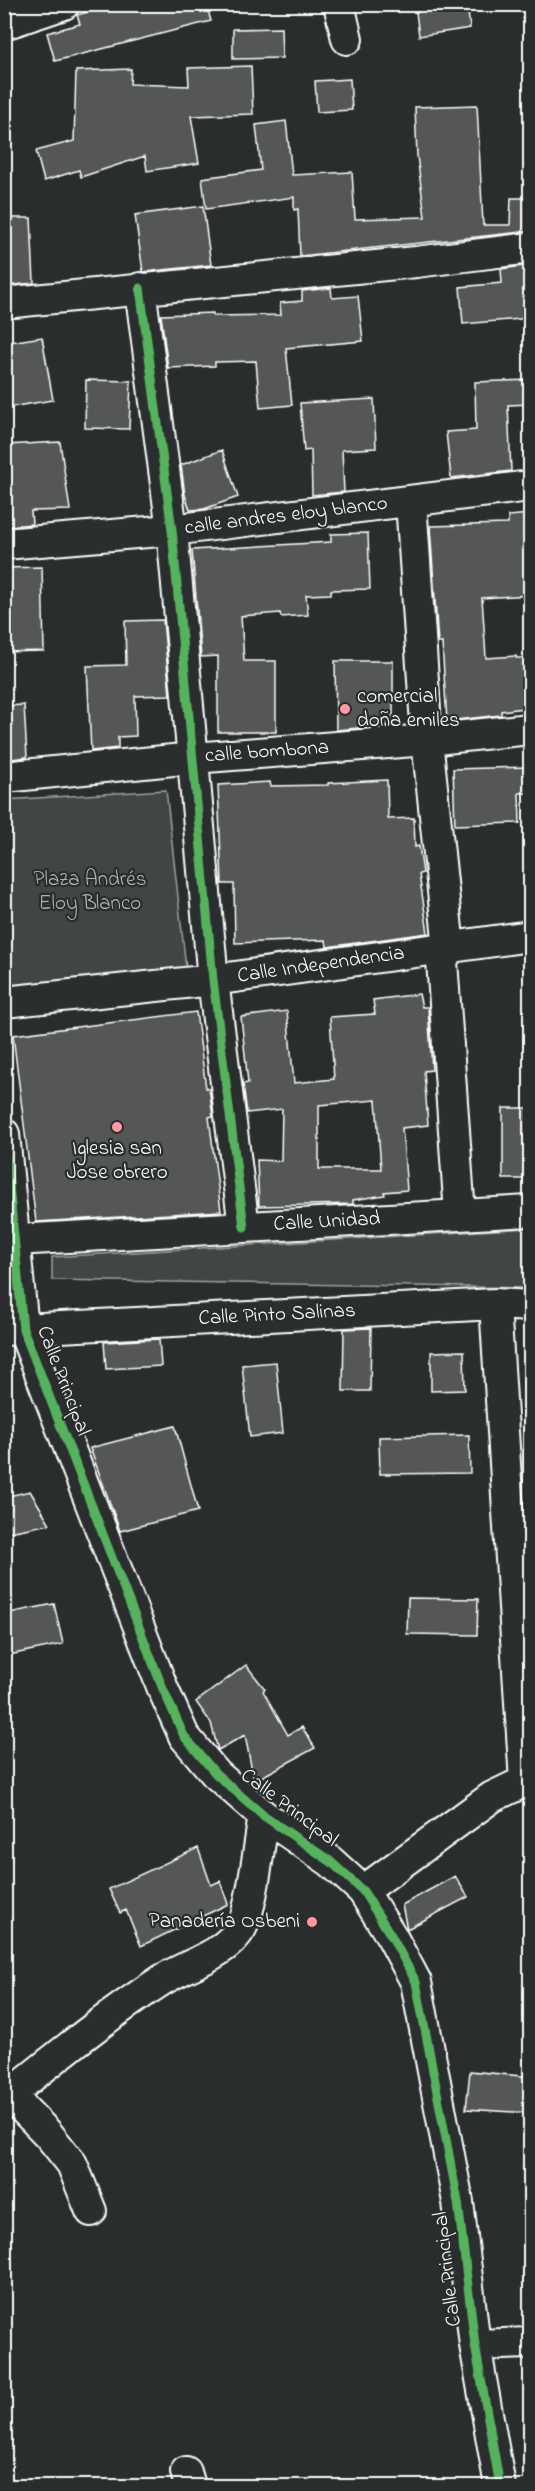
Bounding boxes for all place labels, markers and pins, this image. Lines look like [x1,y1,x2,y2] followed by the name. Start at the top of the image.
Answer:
[357,682,460,736] place label: comercial doña emiles
[338,702,352,716] marker: comercial doña emiles
[110,1120,124,1134] marker: Iglesia san Jose obrero
[66,1134,168,1188] place label: Iglesia san Jose obrero
[149,1907,300,1937] place label: Panadería Osbeni
[305,1915,319,1929] marker: Panadería Osbeni

